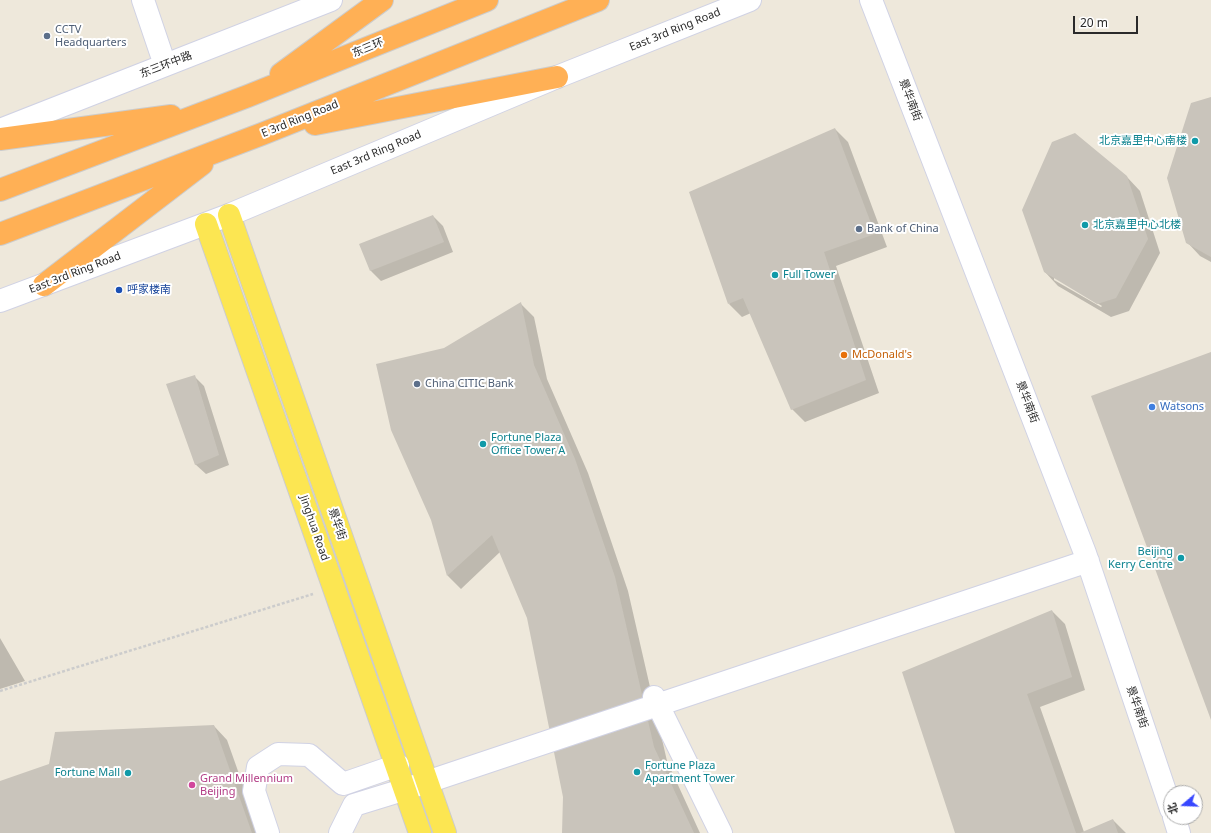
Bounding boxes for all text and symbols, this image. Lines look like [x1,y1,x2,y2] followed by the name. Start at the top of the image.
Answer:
[627,6,723,54] street label: East 3rd Ring Road
[1075,8,1140,34] scale bar
[1080,14,1108,31] text: 20 m
[55,23,127,49] place label: CCTV Headquarters
[42,31,52,41] marker: CCTV Headquarters
[350,36,386,60] street label: 东三环
[138,49,194,81] street label: 东三环中路
[896,77,924,123] street label: 景华南街
[260,98,340,140] street label: E 3rd Ring Road
[329,128,423,178] street label: East 3rd Ring Road
[1099,134,1187,148] place label: 北京嘉里中心南楼
[1190,136,1200,146] marker: 北京嘉里中心南楼
[1093,218,1181,232] place label: 北京嘉里中心北楼
[1080,220,1090,230] marker: 北京嘉里中心北楼
[867,222,939,236] place label: Bank of China
[854,224,864,234] marker: Bank of China
[27,249,123,297] street label: East 3rd Ring Road
[783,268,835,282] place label: Full Tower
[770,270,780,280] marker: Full Tower
[127,283,171,297] place label: 呼家楼南
[114,285,124,295] marker: 呼家楼南
[852,348,912,362] place label: McDonald's
[839,350,849,360] marker: McDonald's
[425,377,514,391] place label: China CITIC Bank
[412,379,422,389] marker: China CITIC Bank
[1013,379,1041,425] street label: 景华南街
[1160,400,1204,414] place label: Watsons
[1147,402,1157,412] marker: Watsons
[491,431,565,457] place label: Fortune Plaza Office Tower A
[478,439,488,449] marker: Fortune Plaza Office Tower A
[297,493,331,563] street label: Jinghua Road
[325,506,349,542] street label: 景华街
[1108,545,1173,571] place label: Beijing Kerry Centre
[1176,553,1186,563] marker: Beijing Kerry Centre
[1124,684,1150,730] street label: 景华南街
[645,759,735,785] place label: Fortune Plaza Apartment Tower
[55,766,120,780] place label: Fortune Mall
[632,767,642,777] marker: Fortune Plaza Apartment Tower
[123,768,133,778] marker: Fortune Mall
[200,772,293,798] place label: Grand Millennium Beijing
[187,780,197,790] marker: Grand Millennium Beijing
[1163,785,1203,825] north arrow
[1163,801,1181,816] text: 北

